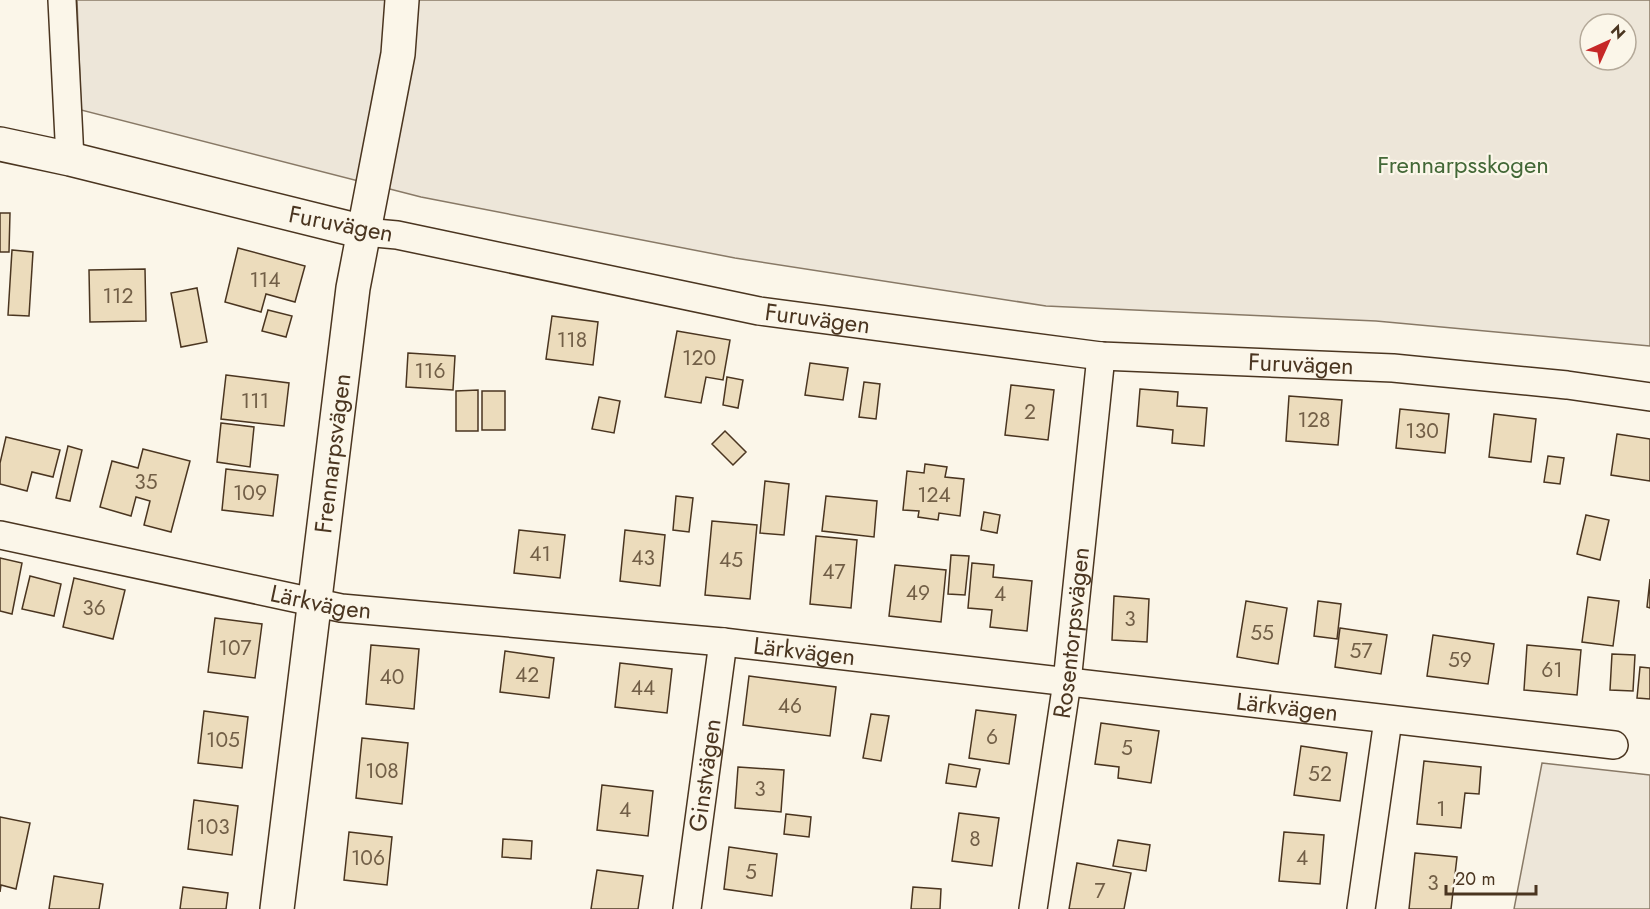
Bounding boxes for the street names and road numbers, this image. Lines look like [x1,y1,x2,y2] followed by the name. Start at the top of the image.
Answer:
[286,196,396,251] street label: Furuvägen
[763,294,872,342] street label: Furuvägen
[1247,344,1354,383] street label: Furuvägen
[305,371,359,535] street label: Frennarpsvägen
[1044,545,1098,721] street label: Rosentorpsvägen
[267,575,373,628] street label: Lärkvägen
[751,628,857,674] street label: Lärkvägen
[1234,683,1340,730] street label: Lärkvägen
[680,716,729,834] street label: Ginstvägen

